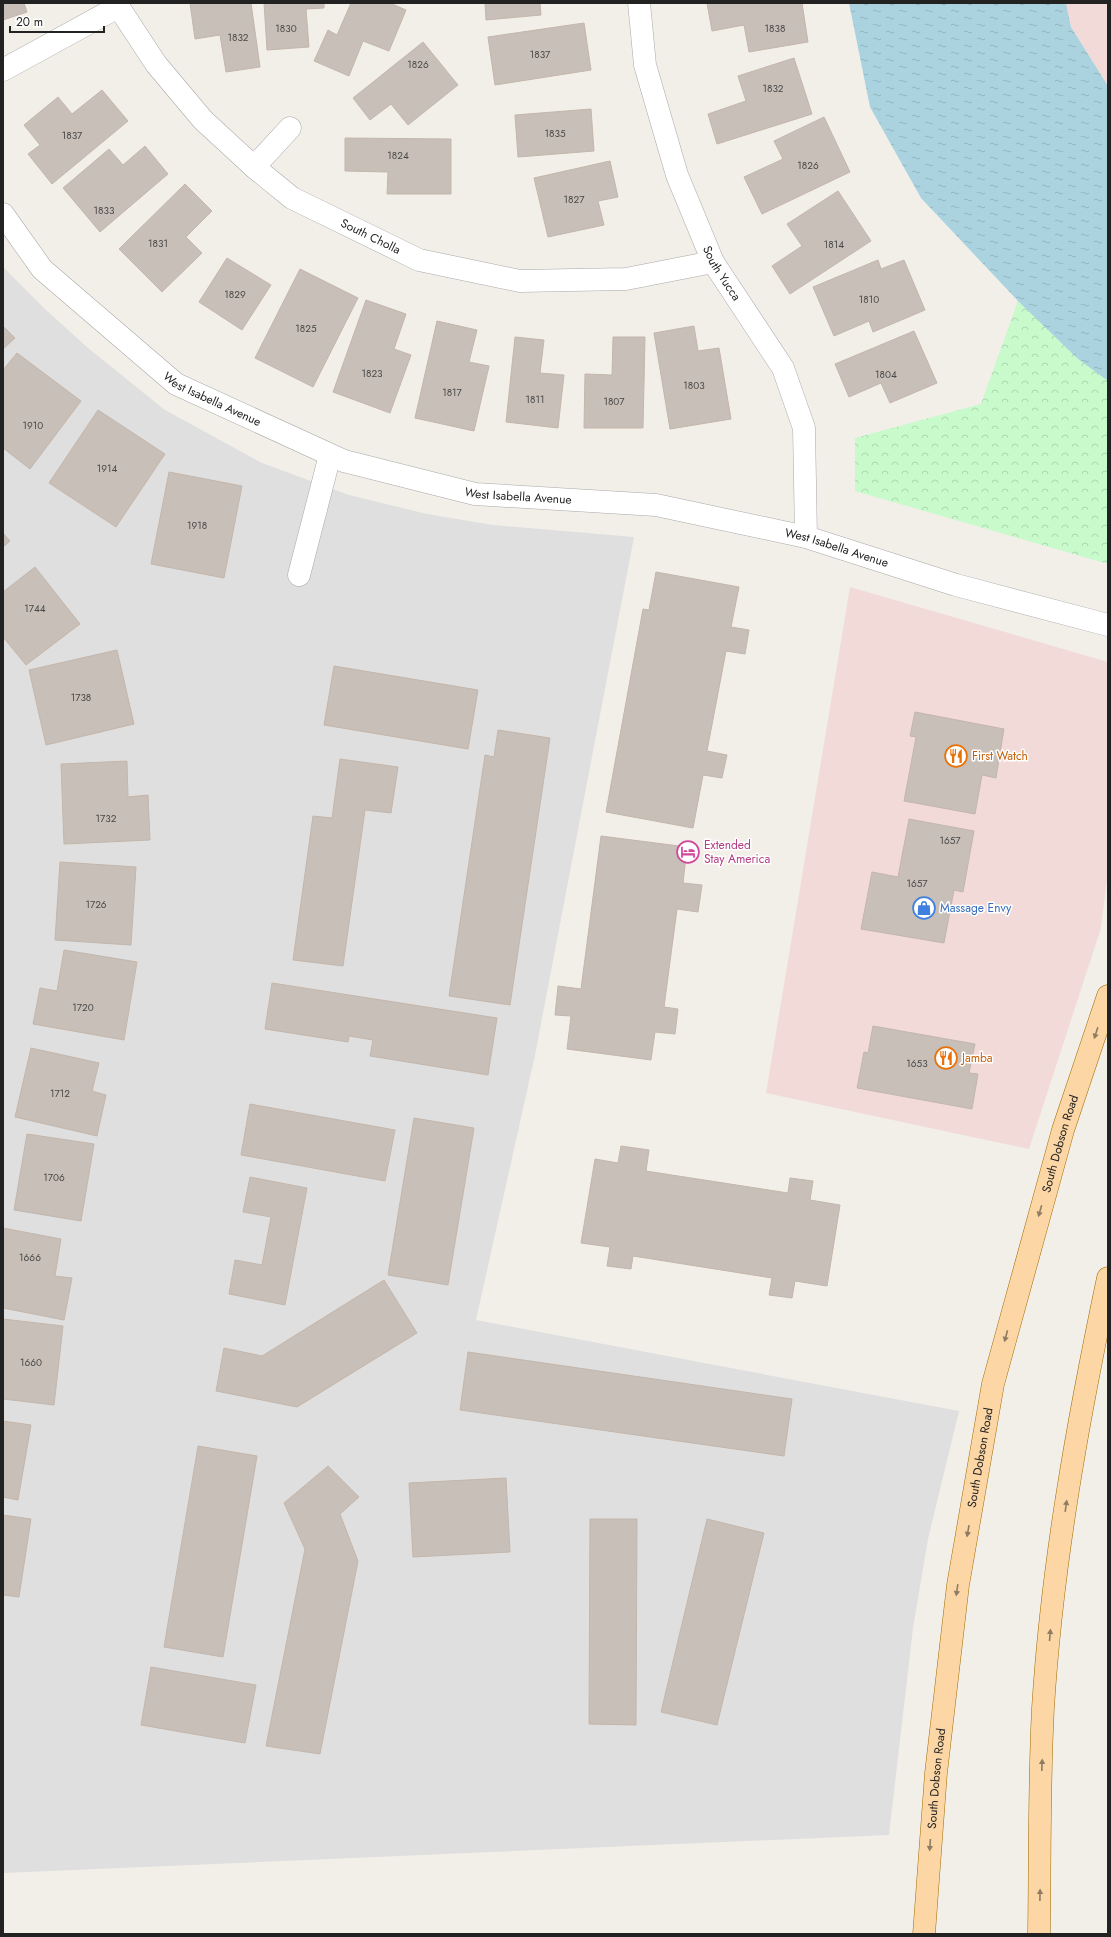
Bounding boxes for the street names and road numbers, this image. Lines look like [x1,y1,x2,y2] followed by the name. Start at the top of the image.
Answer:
[338,214,404,259] street label: South Cholla
[698,243,745,305] street label: South Yucca
[159,368,264,431] street label: West Isabella Avenue
[463,483,572,509] street label: West Isabella Avenue
[783,524,891,572] street label: West Isabella Avenue
[1037,1093,1083,1195] street label: South Dobson Road
[963,1406,998,1509] street label: South Dobson Road
[923,1727,950,1830] street label: South Dobson Road

